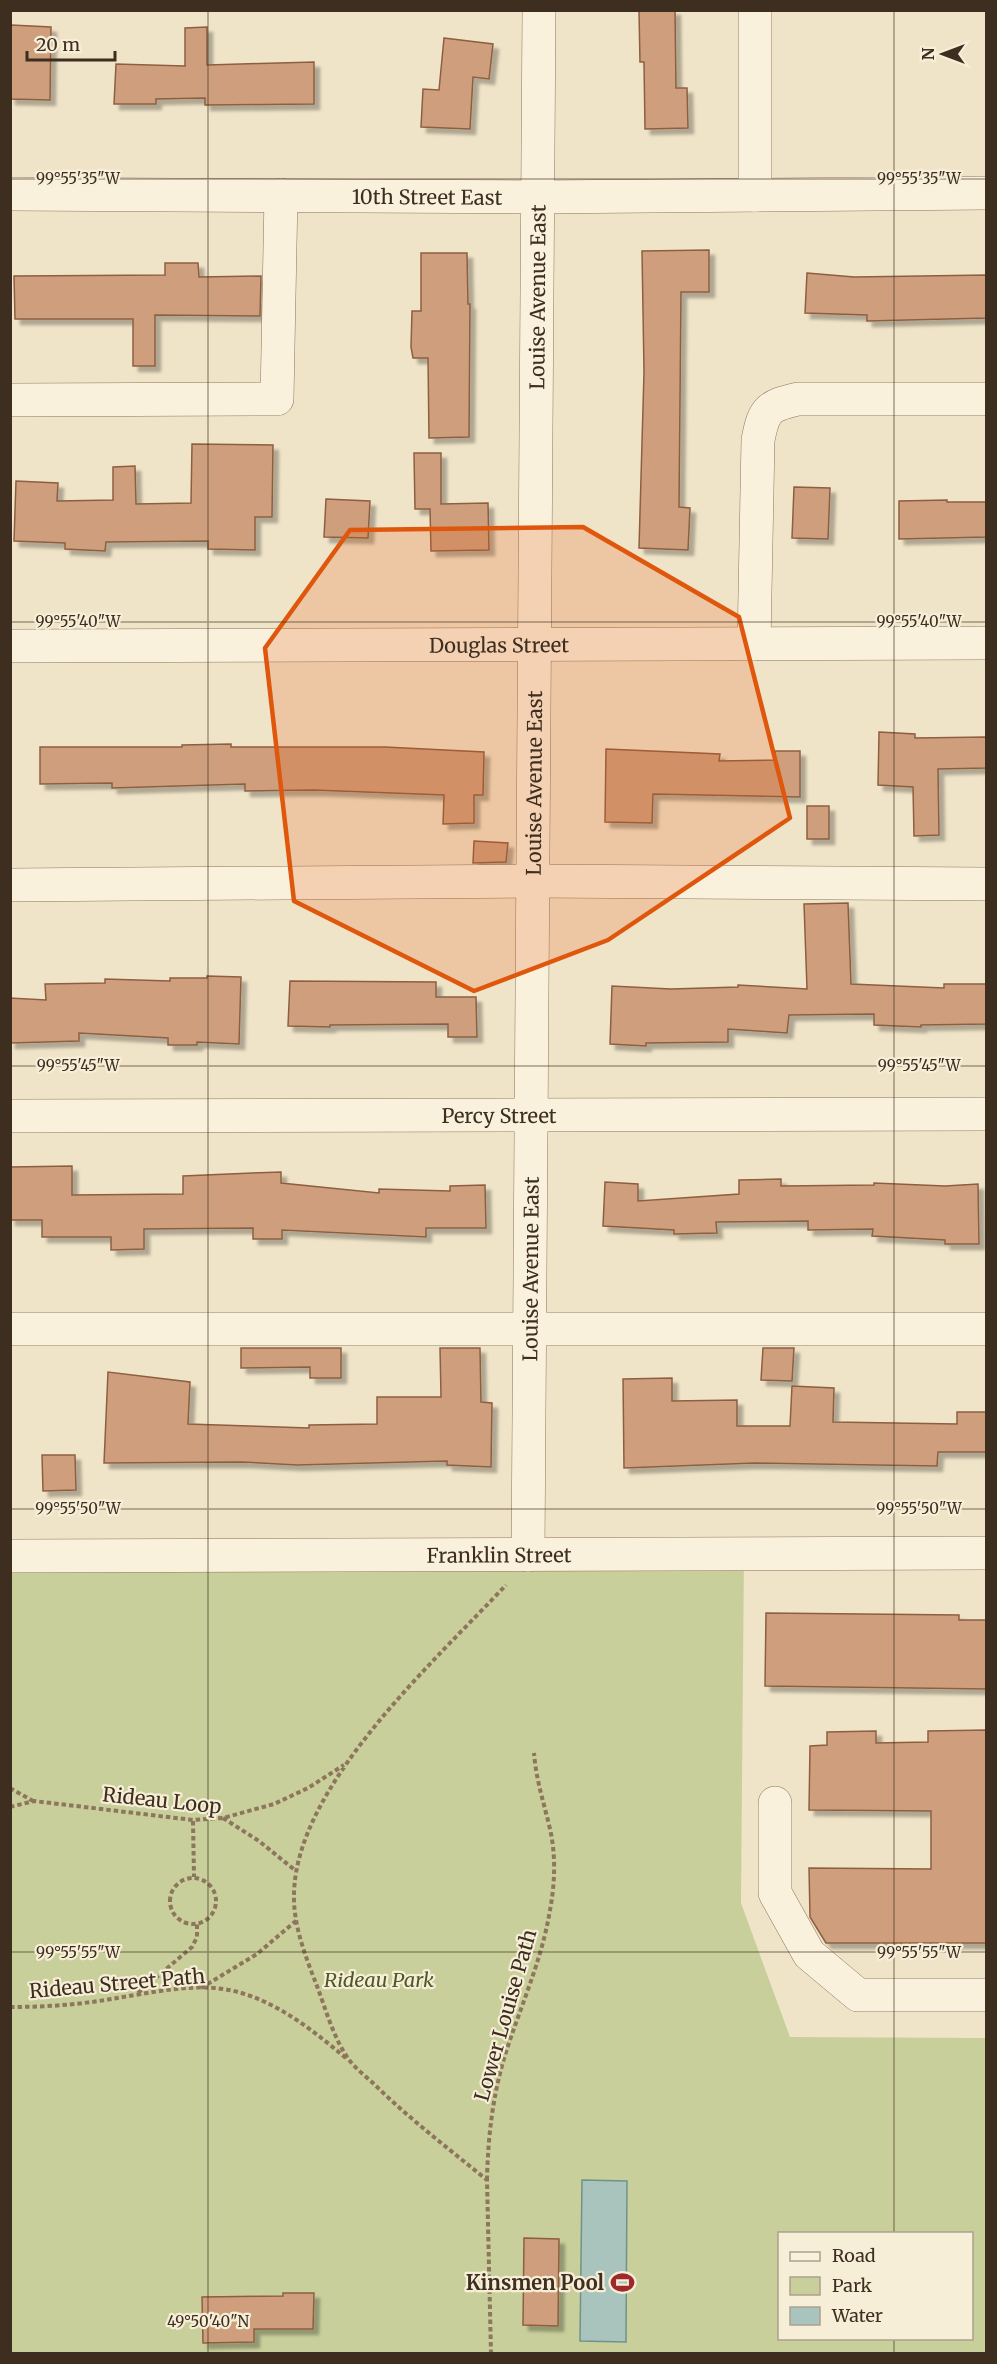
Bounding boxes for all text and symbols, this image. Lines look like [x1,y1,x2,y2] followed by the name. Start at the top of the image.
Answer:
[27,24,116,62] scale bar
[913,24,973,84] north arrow
[36,33,80,56] text: 20 m
[918,47,938,60] text: N
[36,169,121,188] text: 99°55'35"W
[877,169,962,188] text: 99°55'35"W
[352,183,503,209] street label: 10th Street East
[524,204,550,390] street label: Louise Avenue East
[35,612,122,631] text: 99°55'40"W
[876,612,963,631] text: 99°55'40"W
[429,632,569,657] street label: Douglas Street
[520,690,547,876] street label: Louise Avenue East
[37,1056,120,1075] text: 99°55'45"W
[878,1056,961,1075] text: 99°55'45"W
[441,1102,557,1128] street label: Percy Street
[517,1176,543,1362] street label: Louise Avenue East
[35,1499,122,1518] text: 99°55'50"W
[876,1499,963,1518] text: 99°55'50"W
[426,1542,572,1567] street label: Franklin Street
[101,1781,223,1819] street label: Rideau Loop
[469,1926,541,2104] street label: Lower Louise Path
[36,1943,121,1962] text: 99°55'55"W
[877,1943,962,1962] text: 99°55'55"W
[28,1963,206,2003] street label: Rideau Street Path
[324,1967,434,1992] park label: Rideau Park
[778,2232,973,2340] legend
[832,2244,876,2267] text: Road
[609,2269,635,2295] sports icon: Kinsmen Pool
[466,2270,604,2295] place label: Kinsmen Pool
[832,2274,873,2297] text: Park
[831,2304,883,2327] text: Water
[167,2312,249,2331] text: 49°50'40"N

